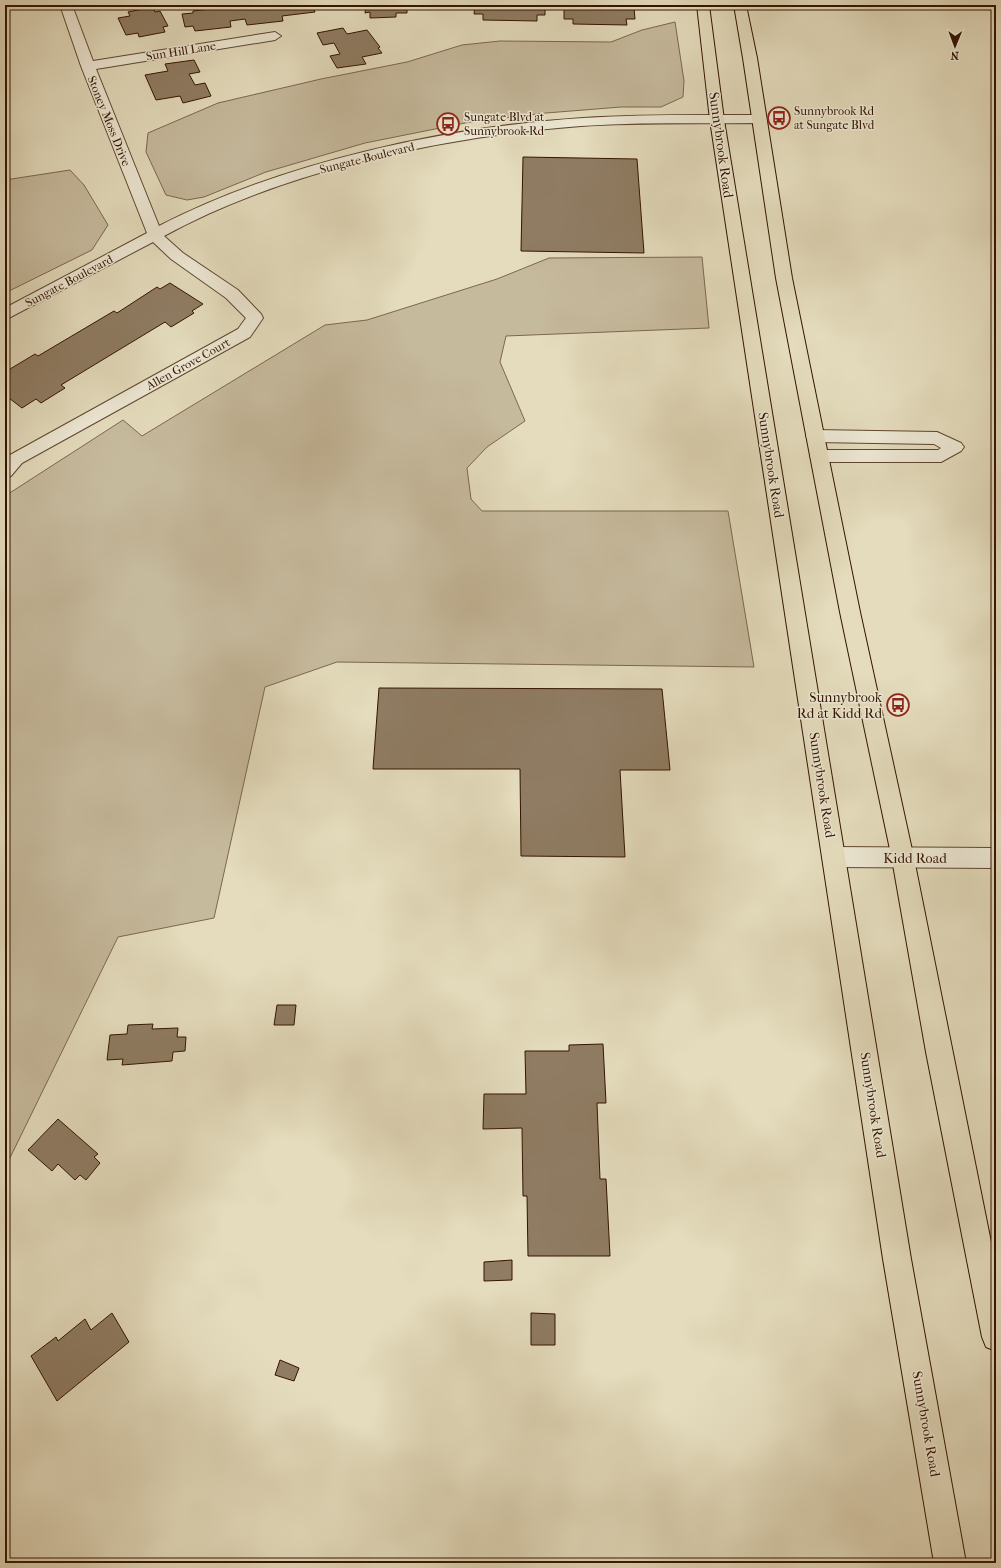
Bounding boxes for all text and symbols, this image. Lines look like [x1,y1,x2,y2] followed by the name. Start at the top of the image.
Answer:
[935,26,975,66] north arrow
[145,39,217,63] street label: Sun Hill Lane
[950,49,959,62] text: N
[85,74,133,168] street label: Stoney Moss Drive
[705,91,737,200] street label: Sunnybrook Road
[794,104,875,132] place label: Sunnybrook Rd at Sungate Blvd
[766,105,792,131] bus stop icon: Sunnybrook Rd at Sungate Blvd
[464,110,545,138] place label: Sungate Blvd at Sunnybrook Rd
[435,111,461,137] bus stop icon: Sungate Blvd at Sunnybrook Rd
[318,139,416,177] street label: Sungate Boulevard
[23,252,116,310] street label: Sungate Boulevard
[143,335,233,393] street label: Allen Grove Court
[754,411,788,520] street label: Sunnybrook Road
[797,689,883,722] place label: Sunnybrook Rd at Kidd Rd
[885,692,911,718] bus stop icon: Sunnybrook Rd at Kidd Rd
[805,731,839,840] street label: Sunnybrook Road
[883,850,947,867] street label: Kidd Road
[856,1051,890,1160] street label: Sunnybrook Road
[908,1370,944,1479] street label: Sunnybrook Road

